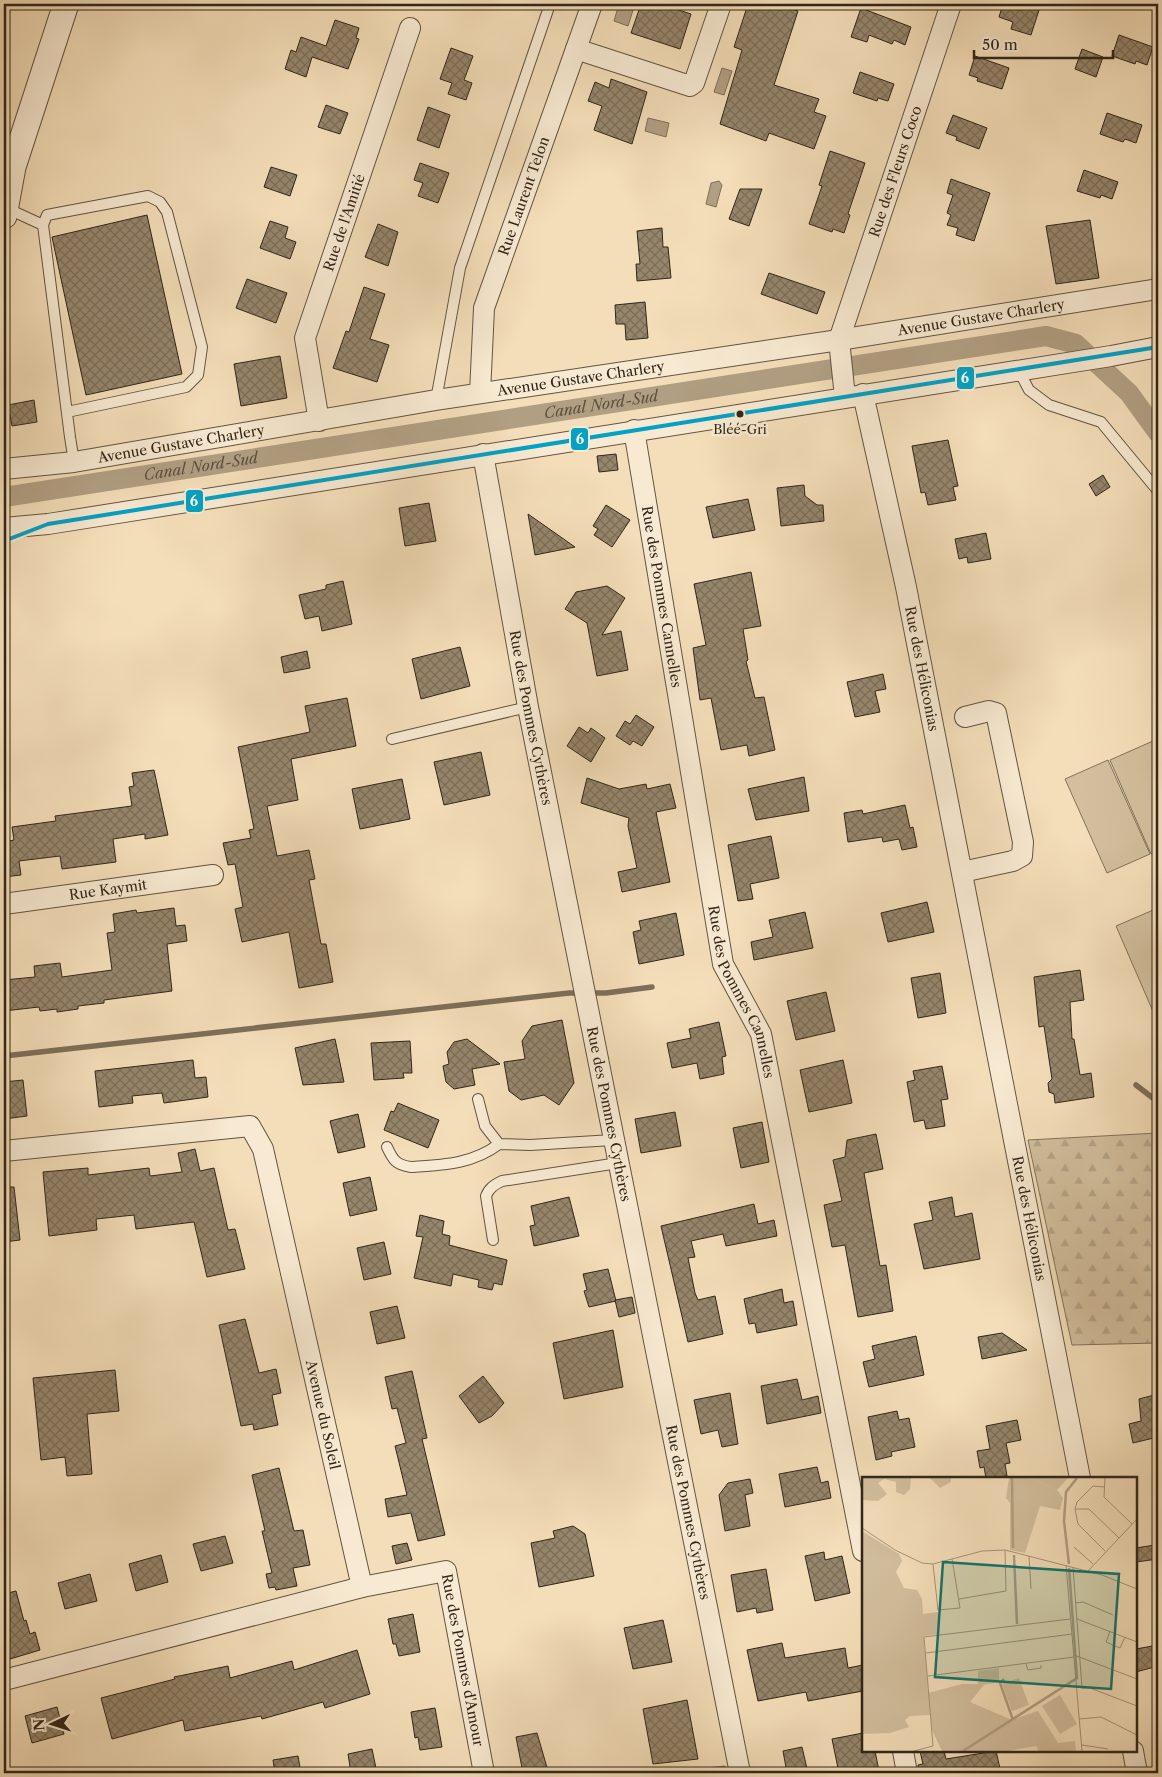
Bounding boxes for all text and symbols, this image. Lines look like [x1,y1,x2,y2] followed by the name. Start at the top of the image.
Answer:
[974,28,1113,60] scale bar
[982,35,1018,54] text: 50 m
[865,103,925,239] street label: Rue des Fleurs Coco
[494,134,553,258] street label: Rue Laurent Telon
[319,171,369,274] street label: Rue de l'Amitié
[895,295,1066,340] street label: Avenue Gustave Charlery
[495,357,666,400] street label: Avenue Gustave Charlery
[956,366,975,390] line badge: 6
[961,369,969,387] text: 6
[543,386,661,422] water label: Canal Nord-Sud
[735,409,745,419] marker: Bléé-Gri
[95,421,266,467] street label: Avenue Gustave Charlery
[713,421,767,437] place label: Bléé-Gri
[570,427,589,451] line badge: 6
[576,430,584,448] text: 6
[142,448,261,484] water label: Canal Nord-Sud
[185,489,204,513] line badge: 6
[190,492,198,510] text: 6
[638,505,686,689] street label: Rue des Pommes Cannelles
[901,605,943,733] street label: Rue des Héliconias
[506,629,556,807] street label: Rue des Pommes Cythères
[68,875,148,904] street label: Rue Kaymit
[704,904,779,1080] street label: Rue des Pommes Cannelles
[583,1025,635,1203] street label: Rue des Pommes Cythères
[1008,1154,1050,1282] street label: Rue des Héliconias
[302,1357,344,1471] street label: Avenue du Soleil
[662,1423,714,1601] street label: Rue des Pommes Cythères
[862,1477,1137,1752] inset map
[438,1572,488,1748] street label: Rue des Pommes d'Amour
[28,1700,78,1750] north arrow
[30,1718,48,1732] text: N

